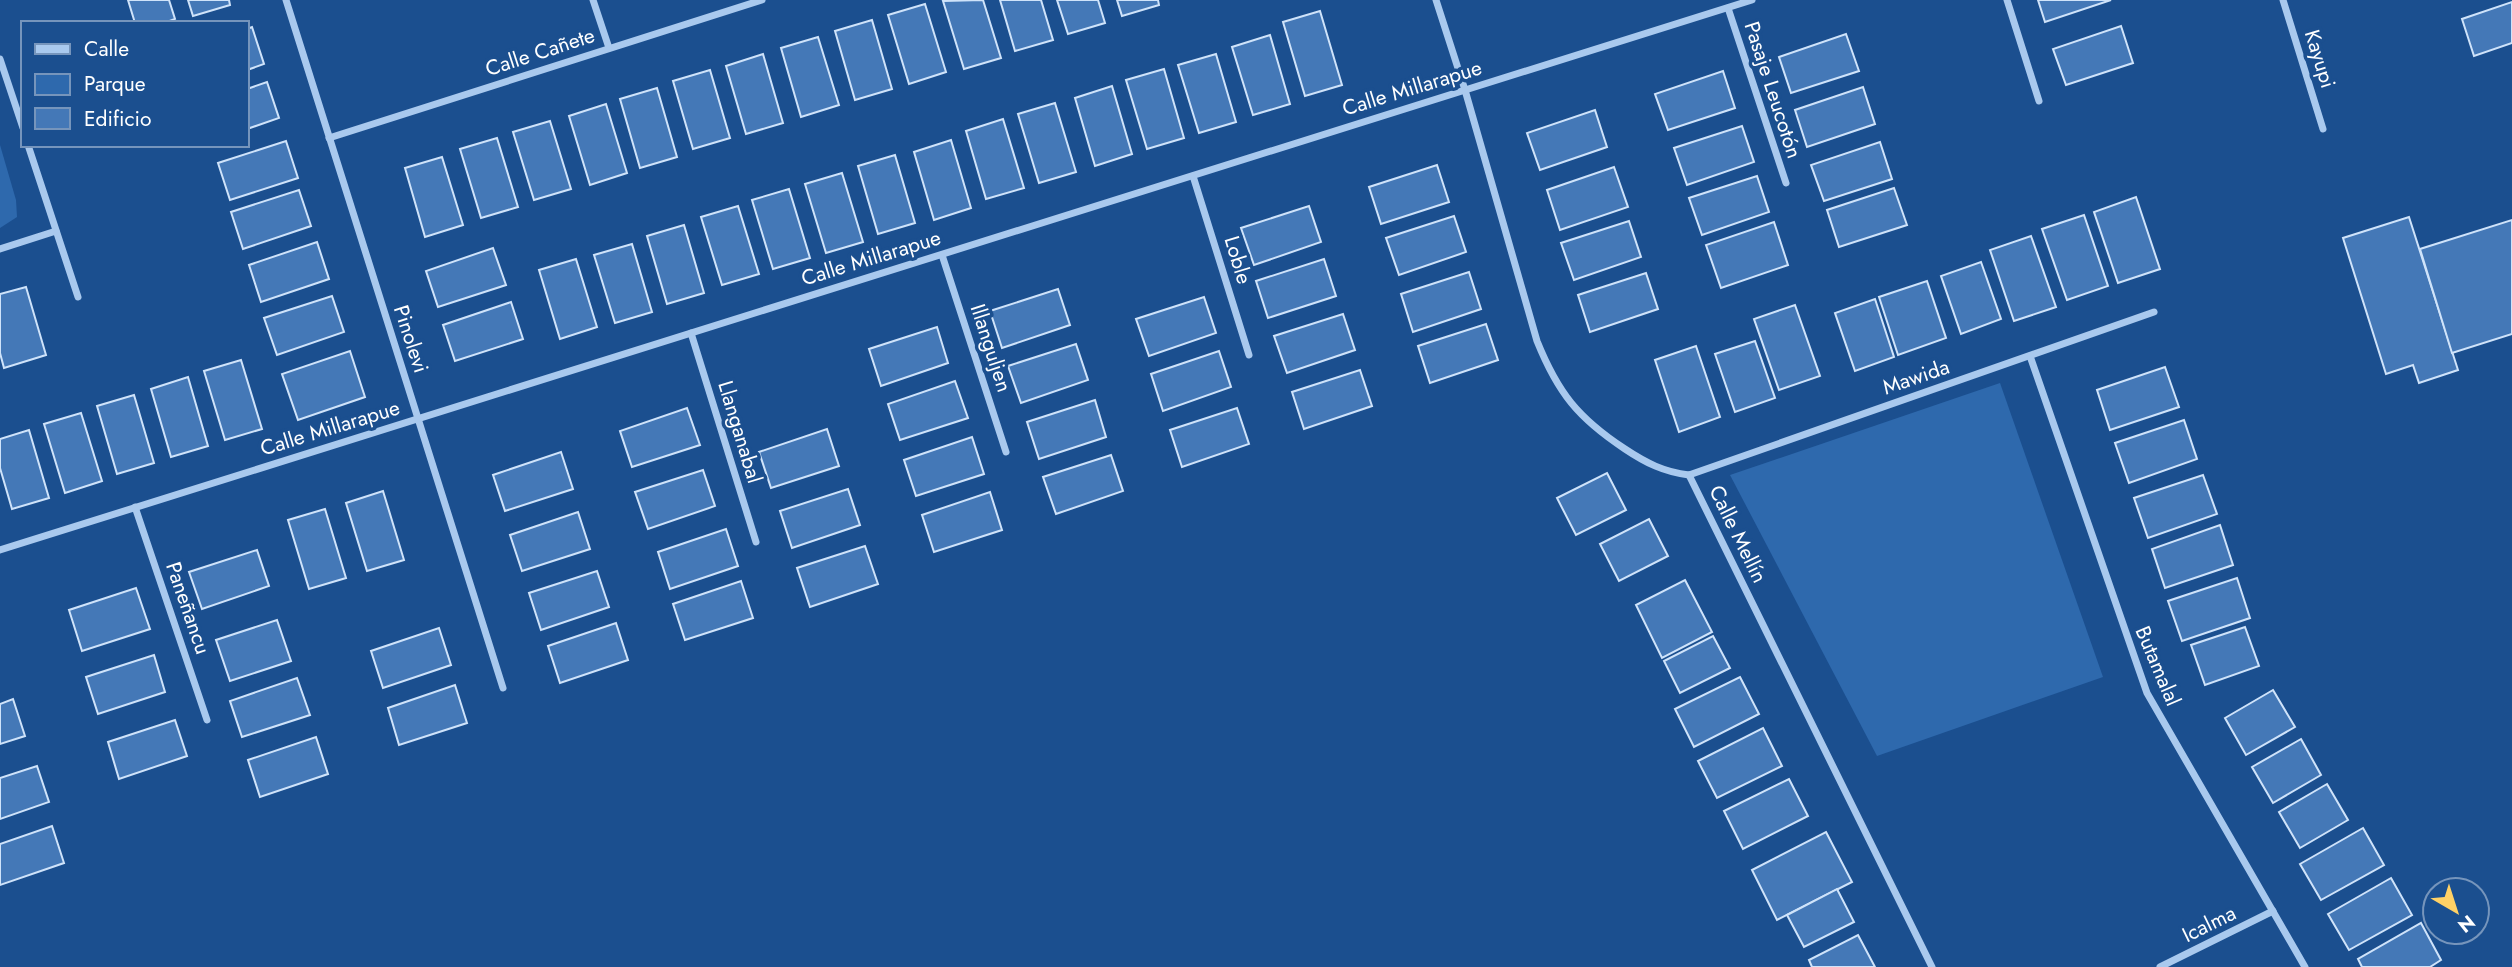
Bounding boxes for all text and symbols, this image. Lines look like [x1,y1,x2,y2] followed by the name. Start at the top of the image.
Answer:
[1737,18,1809,162] street label: Pasaje Leucotón
[481,20,599,84] street label: Calle Cañete
[21,21,248,147] legend
[2297,26,2343,92] street label: Kayupi
[84,34,129,64] text: Calle
[1338,52,1486,123] street label: Calle Millarapue
[84,69,146,99] text: Parque
[84,104,151,134] text: Edificio
[797,222,945,293] street label: Calle Millarapue
[1217,232,1259,288] street label: Loble
[963,300,1019,396] street label: Illanguljen
[386,301,436,377] street label: Pinolevi
[1879,352,1953,402] street label: Mawida
[710,377,770,487] street label: Llanganabal
[256,392,404,463] street label: Calle Millarapue
[1701,480,1775,588] street label: Calle Mellín
[158,558,218,658] street label: Paneñancu
[2128,621,2188,711] street label: Butamalal
[2421,876,2491,946] north arrow
[2177,898,2241,950] street label: Icalma
[2452,909,2481,939] text: N

